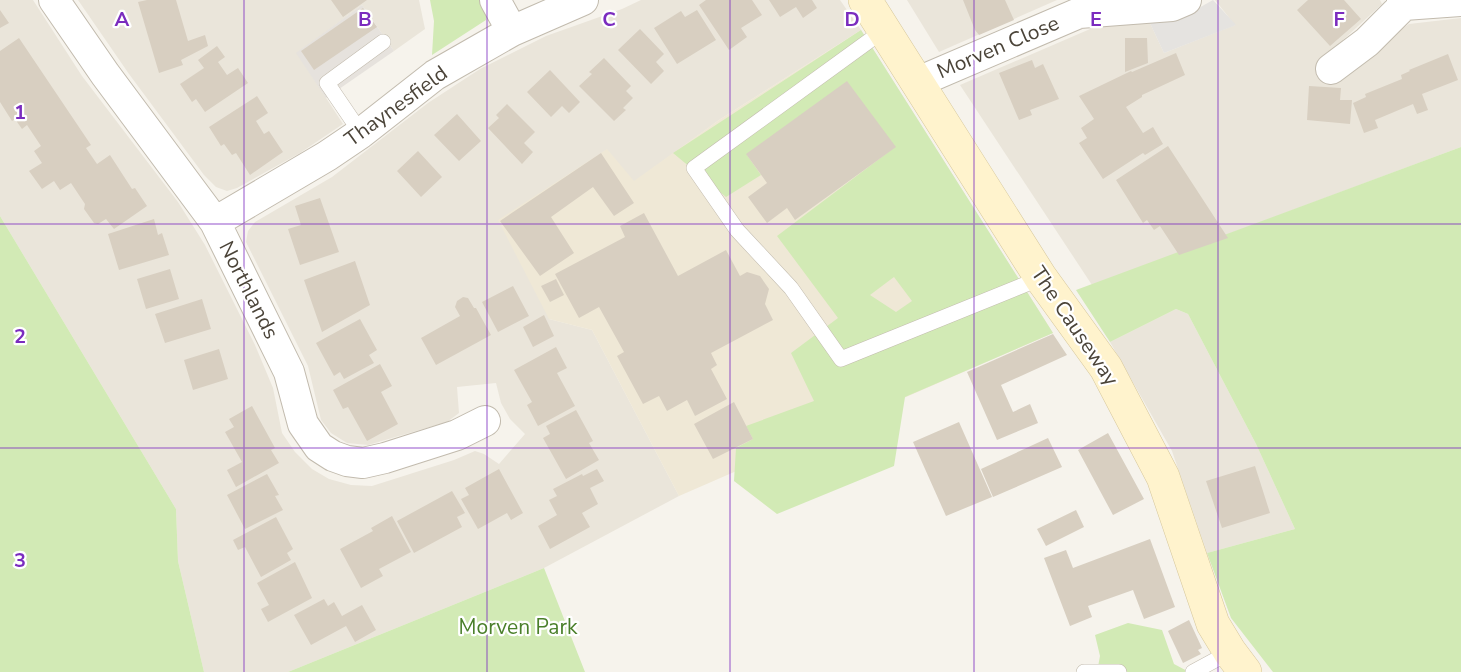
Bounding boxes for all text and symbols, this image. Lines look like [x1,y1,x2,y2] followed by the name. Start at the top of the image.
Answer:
[115,6,130,33] text: A
[358,6,372,33] text: B
[602,6,616,33] text: C
[844,6,860,33] text: D
[1090,6,1102,33] text: E
[1333,6,1345,33] text: F
[933,9,1063,85] street label: Morven Close
[339,59,453,153] street label: Thaynesfield
[14,99,26,126] text: 1
[212,236,286,344] street label: Northlands
[1025,261,1125,391] street label: The Causeway
[14,323,26,350] text: 2
[14,547,26,574] text: 3
[459,613,578,641] park label: Morven Park

